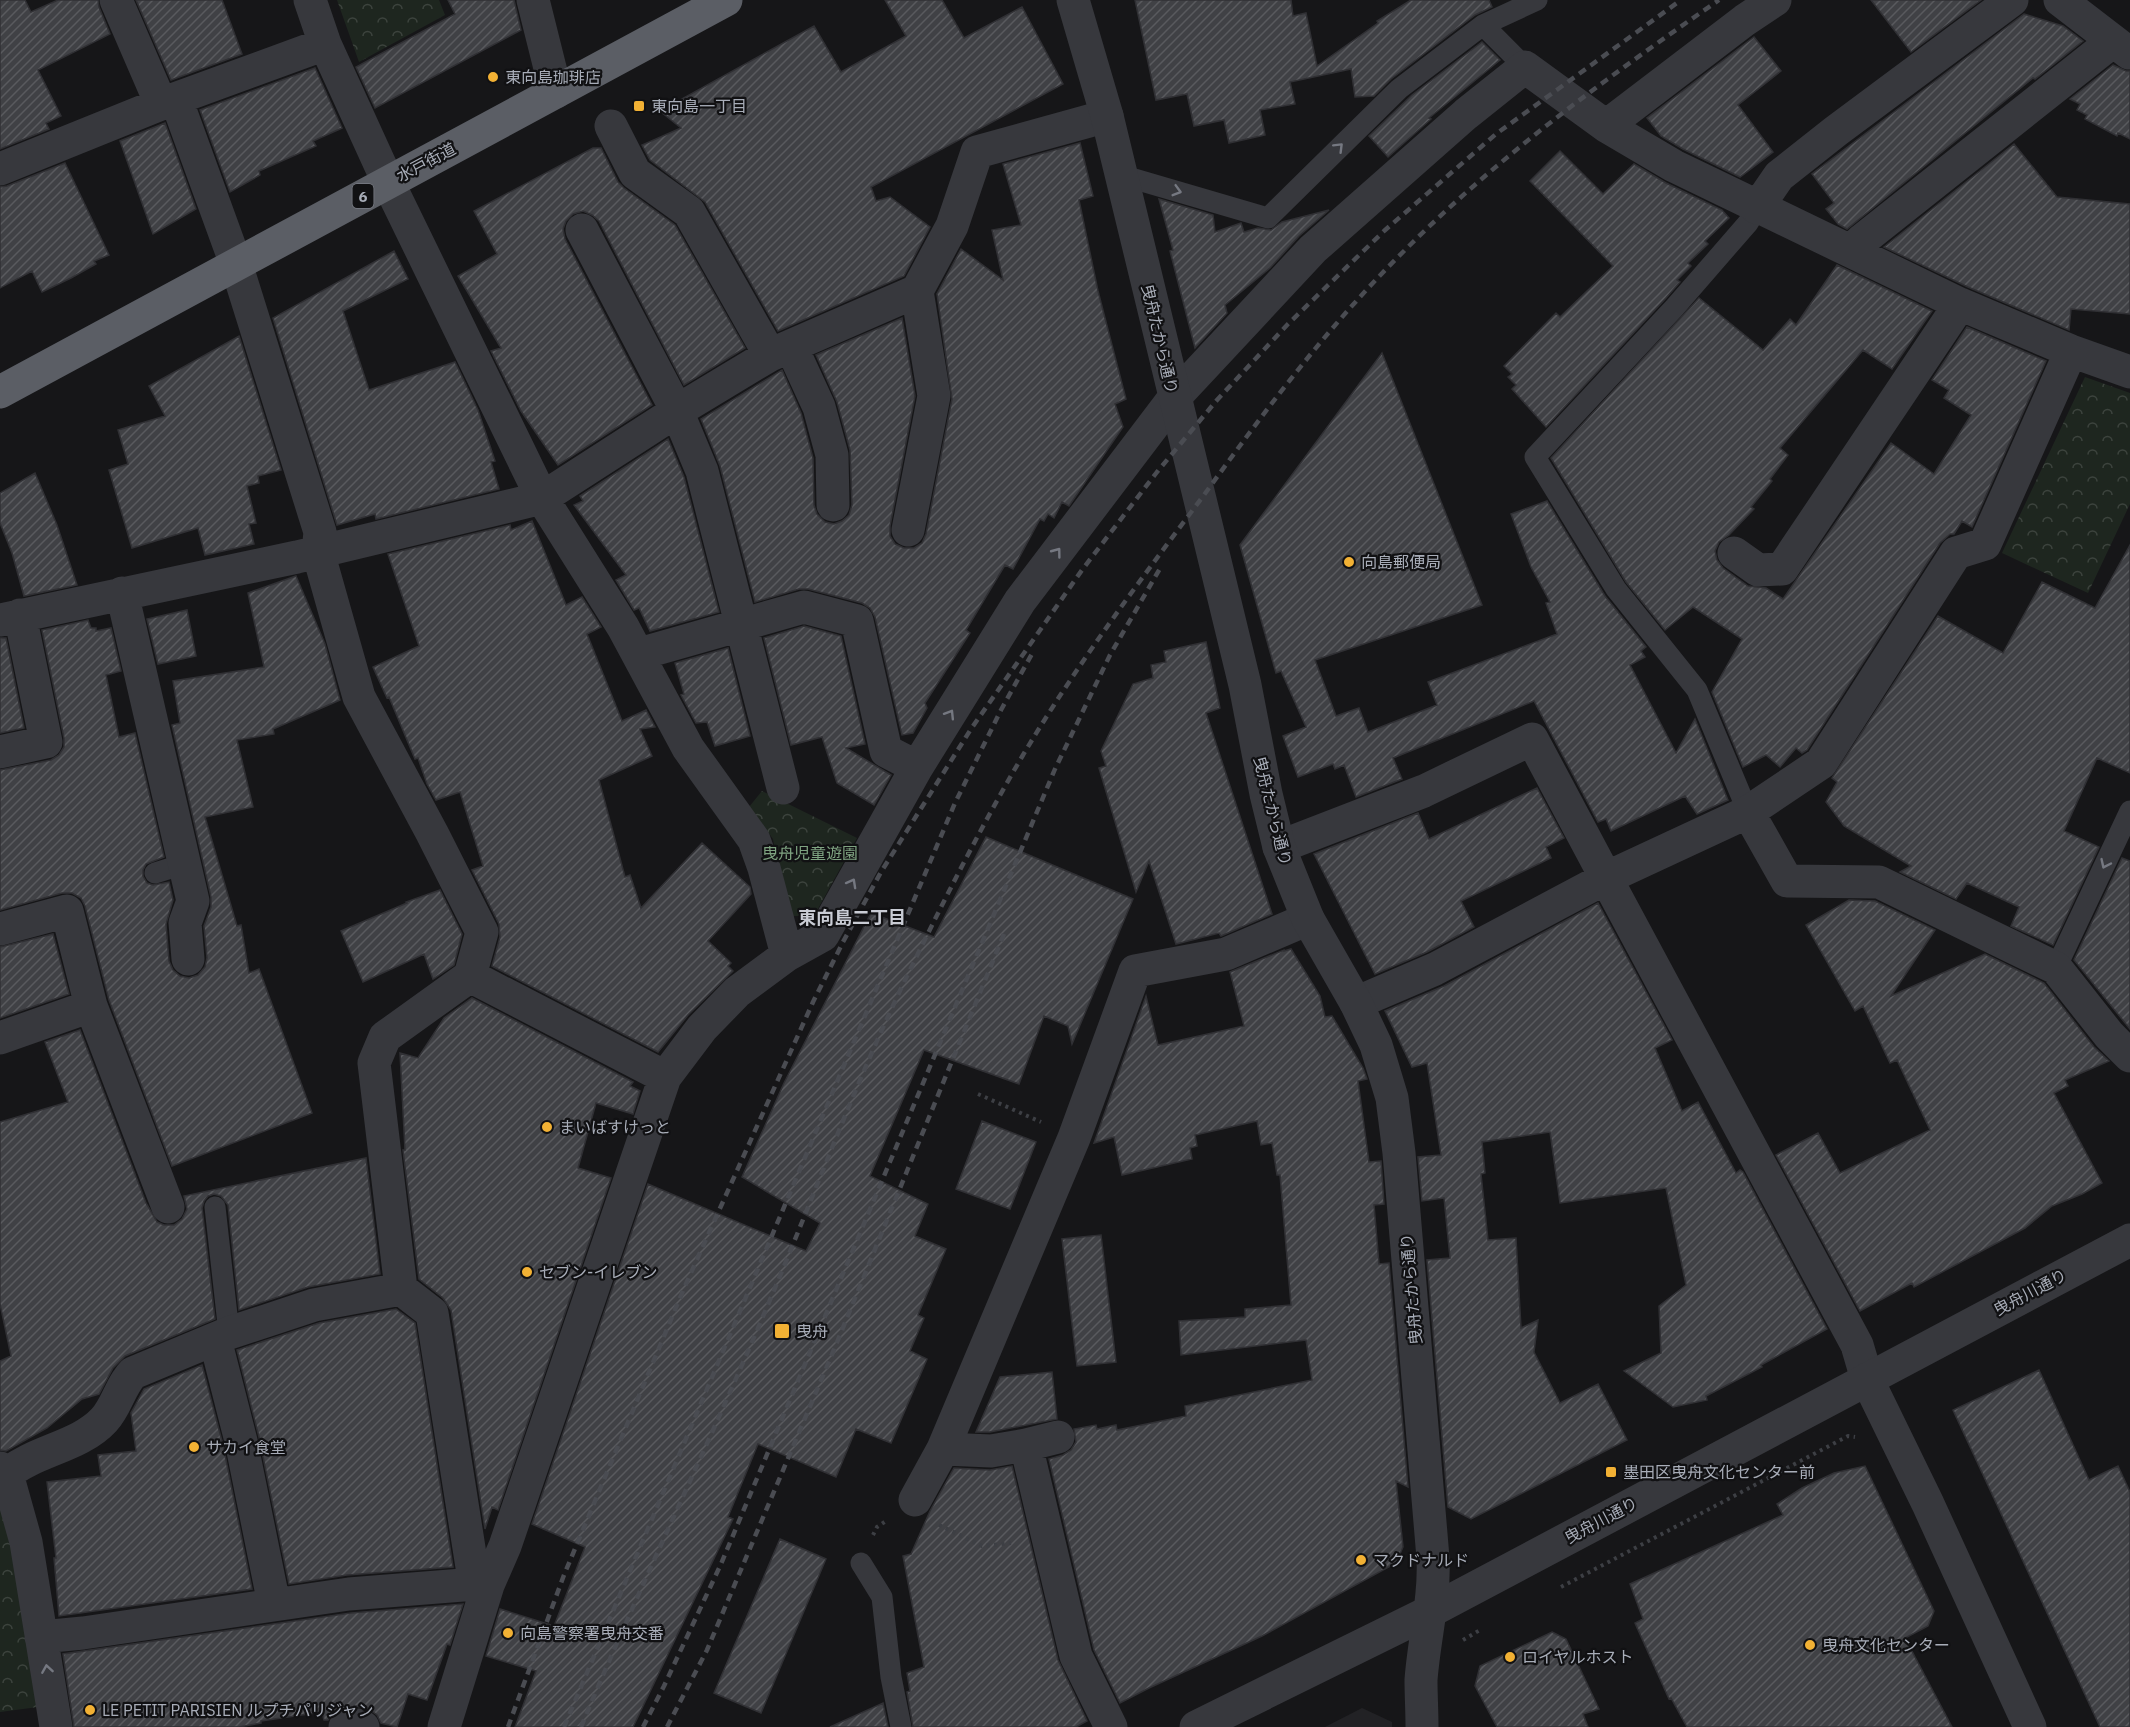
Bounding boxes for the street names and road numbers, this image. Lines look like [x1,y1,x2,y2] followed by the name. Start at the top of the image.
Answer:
[393,138,459,186] street label: 水戸街道
[352,184,374,208] road number: 6
[1138,282,1182,396] street label: 曳舟たから通り
[1250,754,1296,868] street label: 曳舟たから通り
[1396,1232,1426,1346] street label: 曳舟たから通り
[1990,1264,2070,1320] street label: 曳舟川通り
[1561,1492,1641,1548] street label: 曳舟川通り

